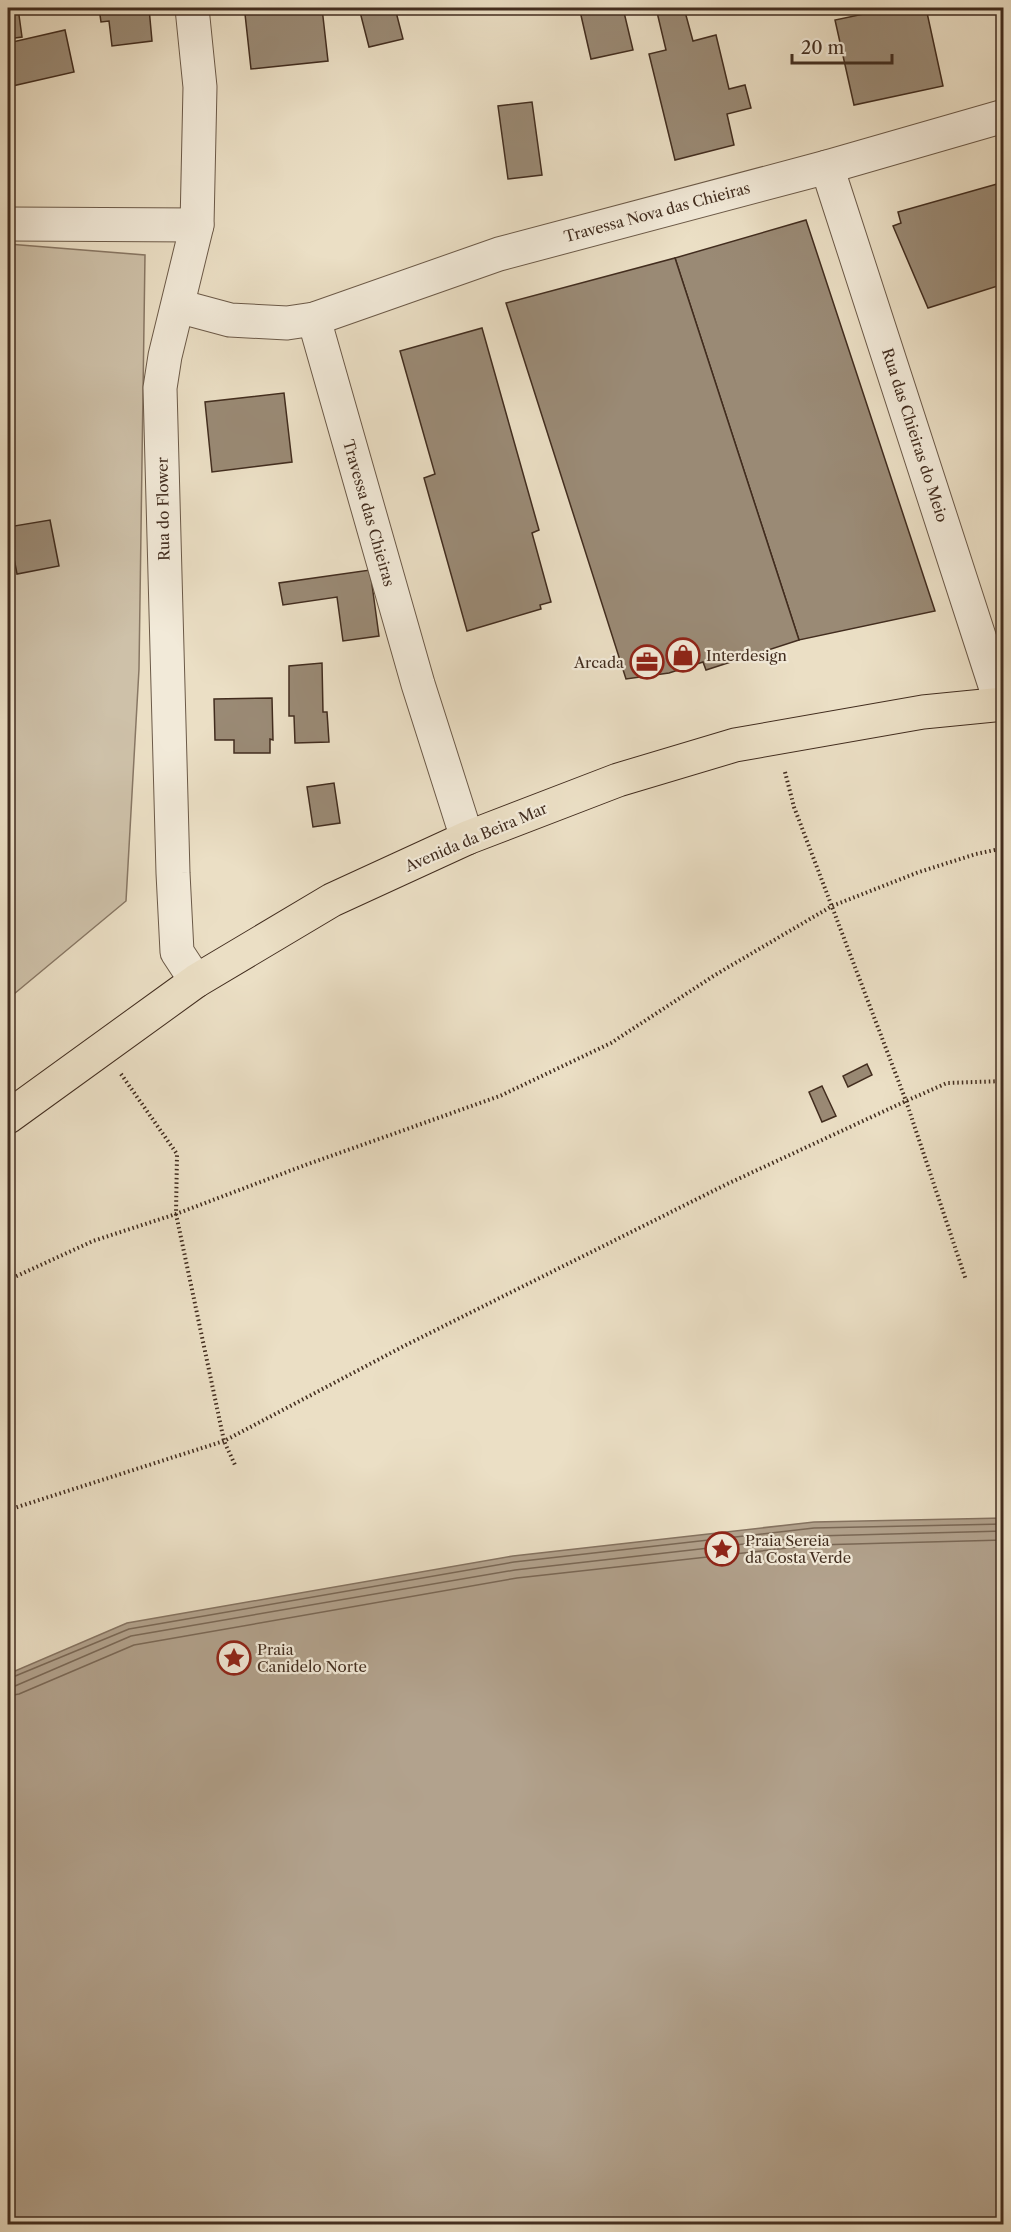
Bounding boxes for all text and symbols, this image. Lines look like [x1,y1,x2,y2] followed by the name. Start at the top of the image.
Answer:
[792,27,892,65] scale bar
[801,37,845,59] text: 20 m
[562,178,752,246] street label: Travessa Nova das Chieiras
[878,346,952,524] street label: Rua das Chieiras do Meio
[339,437,399,589] street label: Travessa das Chieiras
[153,456,173,561] street label: Rua do Flower
[665,637,701,673] shop icon: Interdesign
[629,644,665,680] office icon: Arcada
[706,646,787,665] place label: Interdesign
[573,653,624,672] place label: Arcada
[401,798,551,876] street label: Avenida da Beira Mar
[704,1531,740,1567] place icon: Praia Sereia da Costa Verde
[745,1531,851,1567] place label: Praia Sereia da Costa Verde
[216,1640,252,1676] place icon: Praia Canidelo Norte
[257,1640,367,1676] place label: Praia Canidelo Norte

